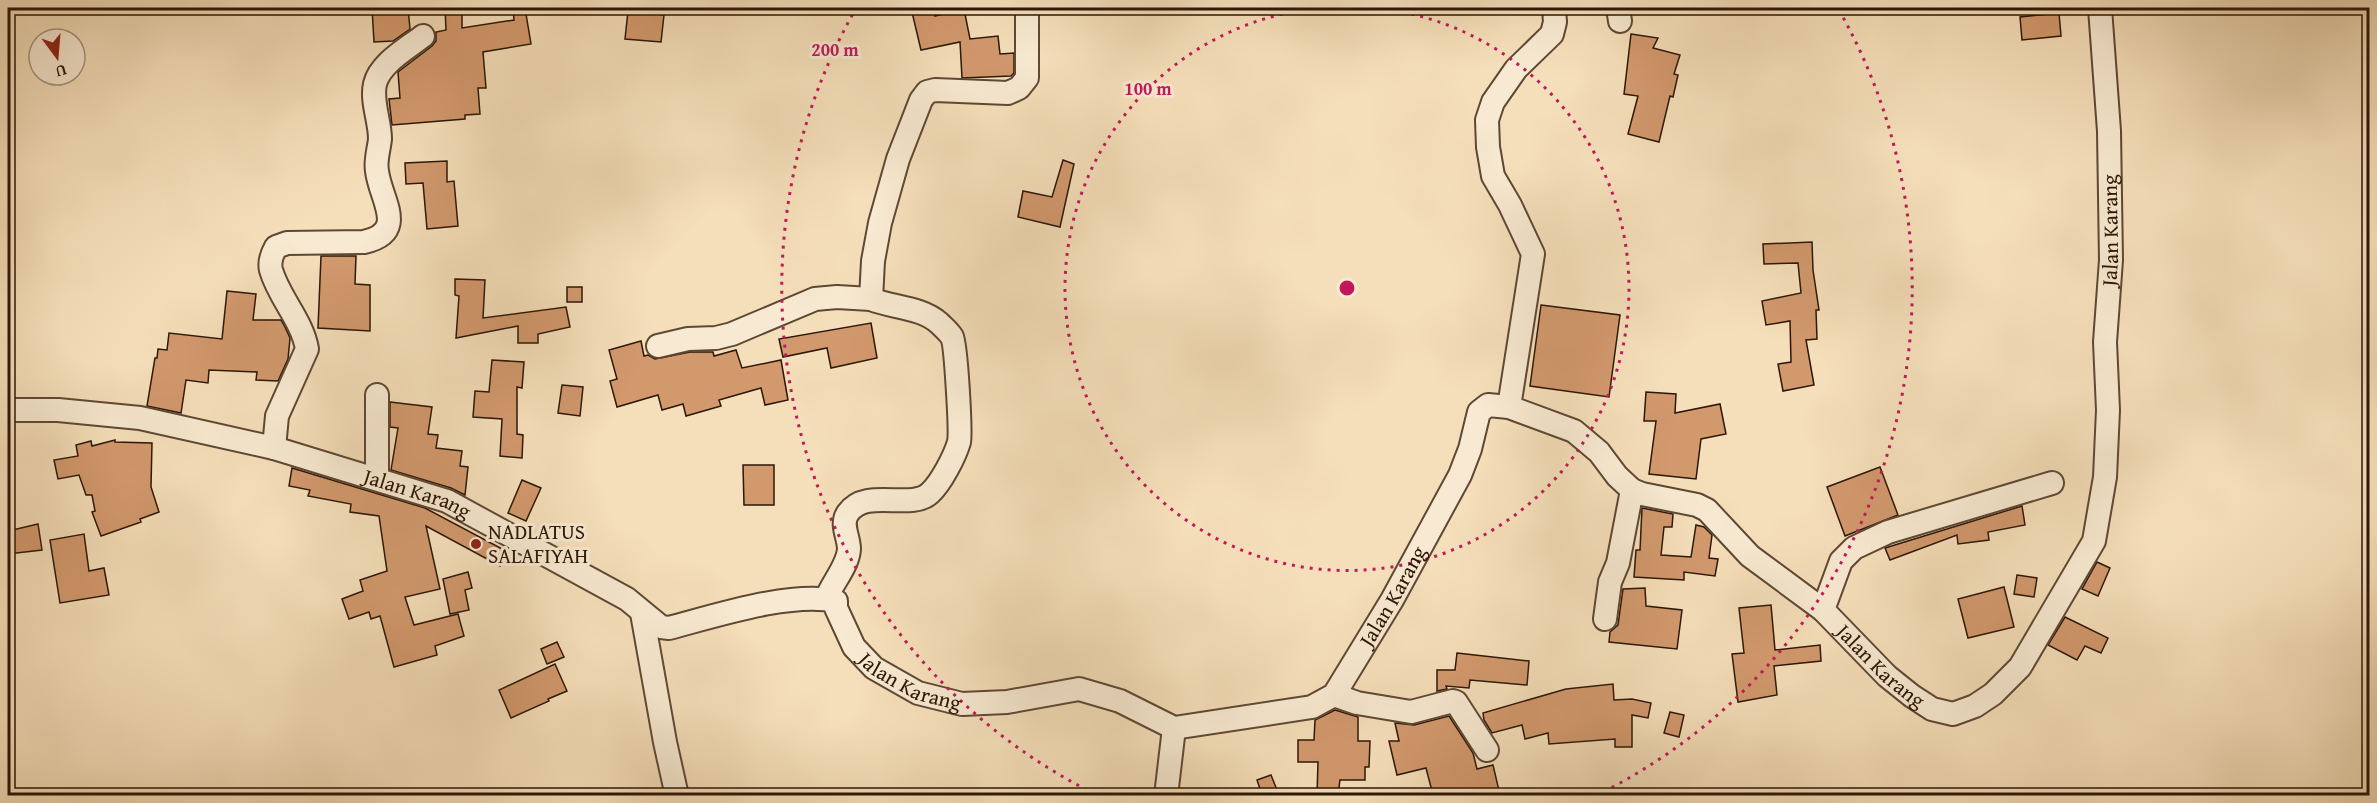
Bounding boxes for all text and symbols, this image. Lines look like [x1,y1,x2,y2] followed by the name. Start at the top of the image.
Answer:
[27,27,87,87] north arrow
[811,36,859,63] text: 200 m
[52,58,70,85] text: U
[1124,75,1172,102] text: 100 m
[2093,174,2126,290] street label: Jalan Karang
[1337,278,1357,298] centre of rings
[357,459,477,527] street label: Jalan Karang
[488,516,588,571] place label: NADLATUS SALAFIYAH
[469,537,483,551] marker: NADLATUS SALAFIYAH
[1350,540,1434,655] street label: Jalan Karang
[1827,614,1932,716] street label: Jalan Karang
[849,642,965,718] street label: Jalan Karang

